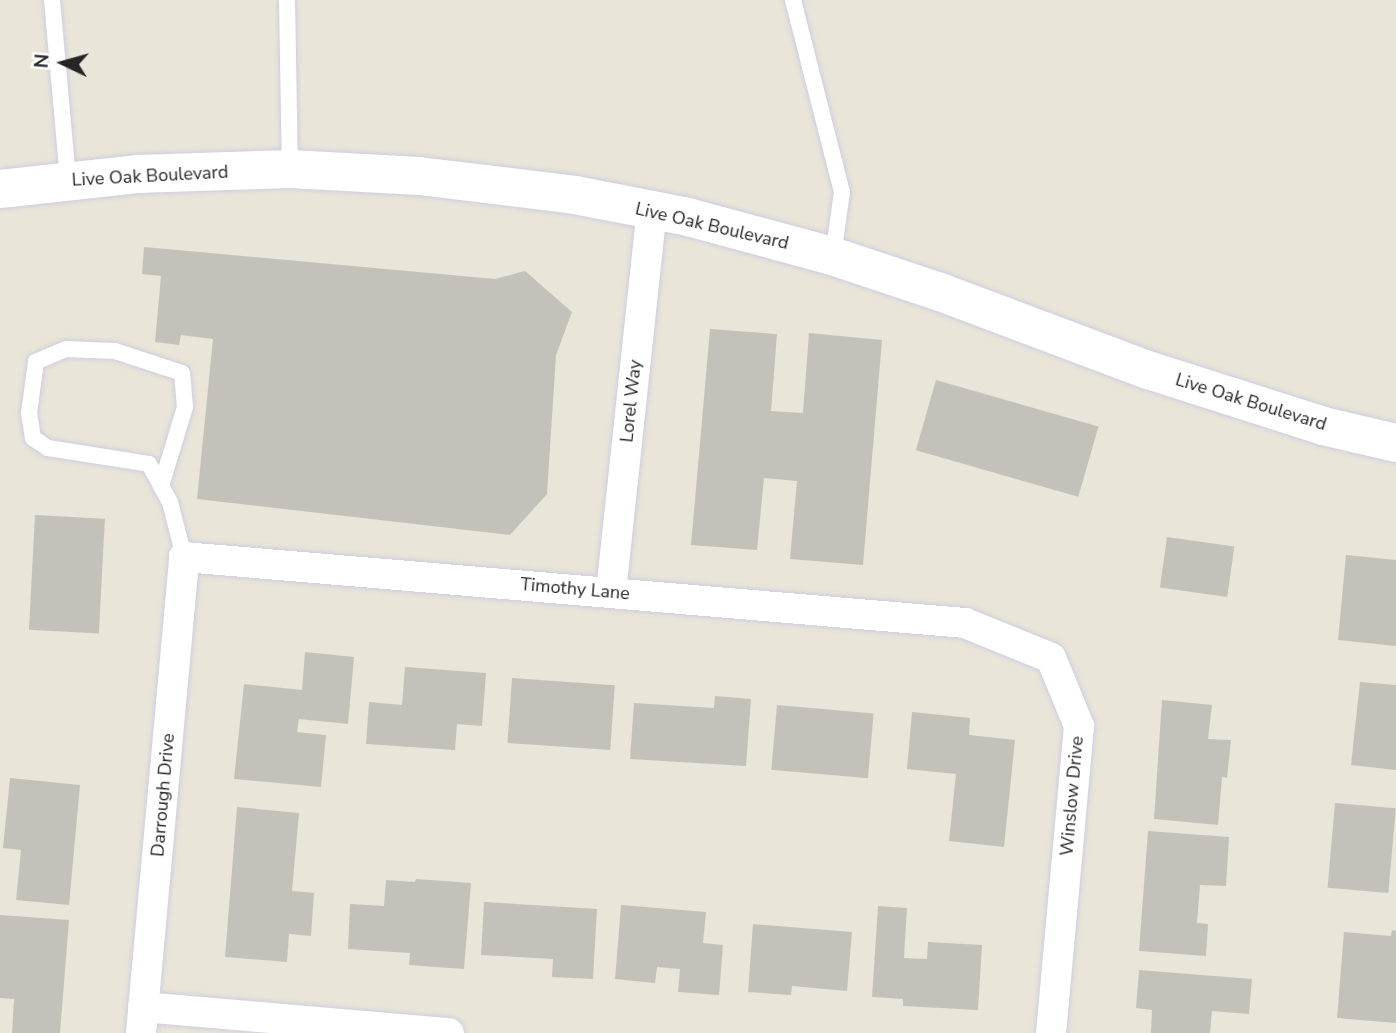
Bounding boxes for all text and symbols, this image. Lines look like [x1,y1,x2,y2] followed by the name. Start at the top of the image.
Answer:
[28,28,98,98] north arrow
[29,53,56,69] text: N
[71,161,229,191] street label: Live Oak Boulevard
[633,198,791,254] street label: Live Oak Boulevard
[616,359,646,443] street label: Lorel Way
[1173,369,1329,435] street label: Live Oak Boulevard
[519,573,631,605] street label: Timothy Lane
[147,732,179,858] street label: Darrough Drive
[1056,735,1088,857] street label: Winslow Drive

